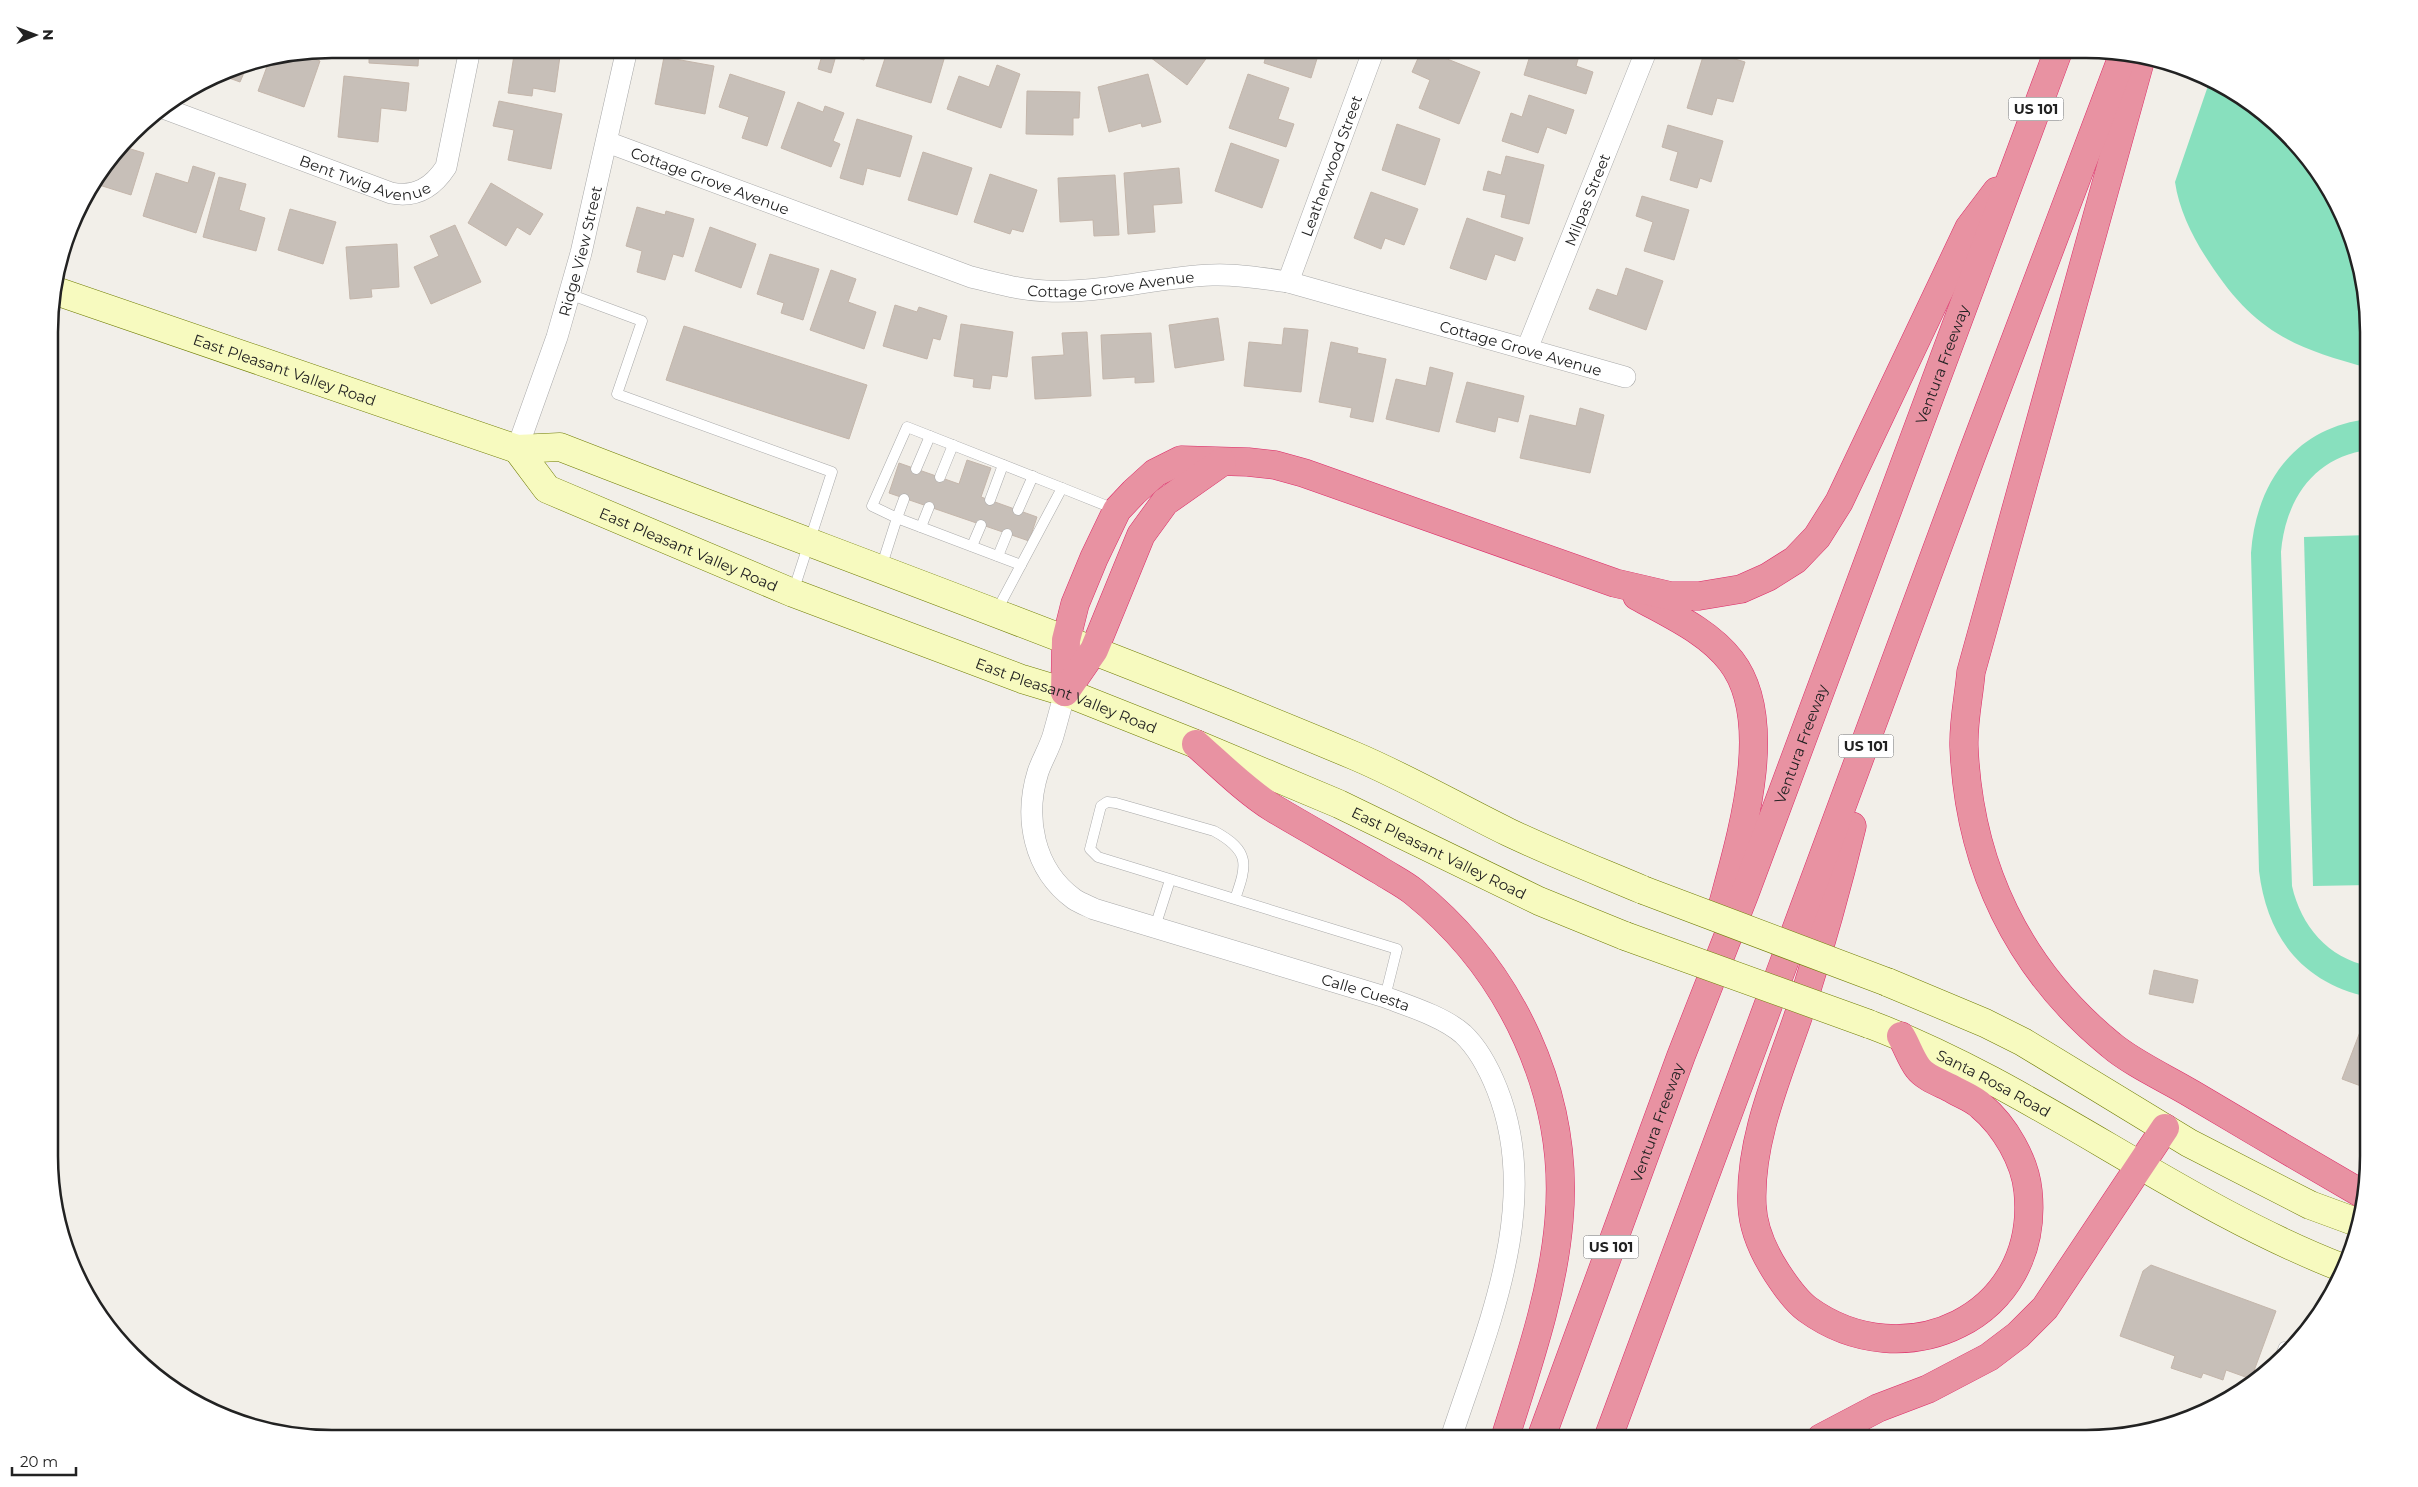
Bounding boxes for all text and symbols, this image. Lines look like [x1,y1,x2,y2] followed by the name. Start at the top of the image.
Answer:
[10,10,60,60] north arrow
[39,29,57,41] text: N
[1296,92,1366,239] street label: Leatherwood Street
[2008,98,2064,120] road number: US 101
[628,142,792,218] street label: Cottage Grove Avenue
[297,150,434,204] street label: Bent Twig Avenue
[1560,150,1614,249] street label: Milpas Street
[554,184,605,318] street label: Ridge View Street
[1026,267,1195,301] street label: Cottage Grove Avenue
[1911,301,1973,427] street label: Ventura Freeway
[1438,316,1604,380] street label: Cottage Grove Avenue
[191,329,379,410] street label: East Pleasant Valley Road
[597,503,781,595] street label: East Pleasant Valley Road
[973,653,1160,737] street label: East Pleasant Valley Road
[1770,681,1832,806] street label: Ventura Freeway
[1838,734,1894,758] road number: US 101
[1349,802,1530,903] street label: East Pleasant Valley Road
[1319,969,1413,1015] street label: Calle Cuesta
[1934,1045,2054,1121] street label: Santa Rosa Road
[1626,1059,1688,1185] street label: Ventura Freeway
[1584,1236,1638,1258] road number: US 101
[12,1444,76,1476] scale bar
[20,1452,58,1471] text: 20 m

